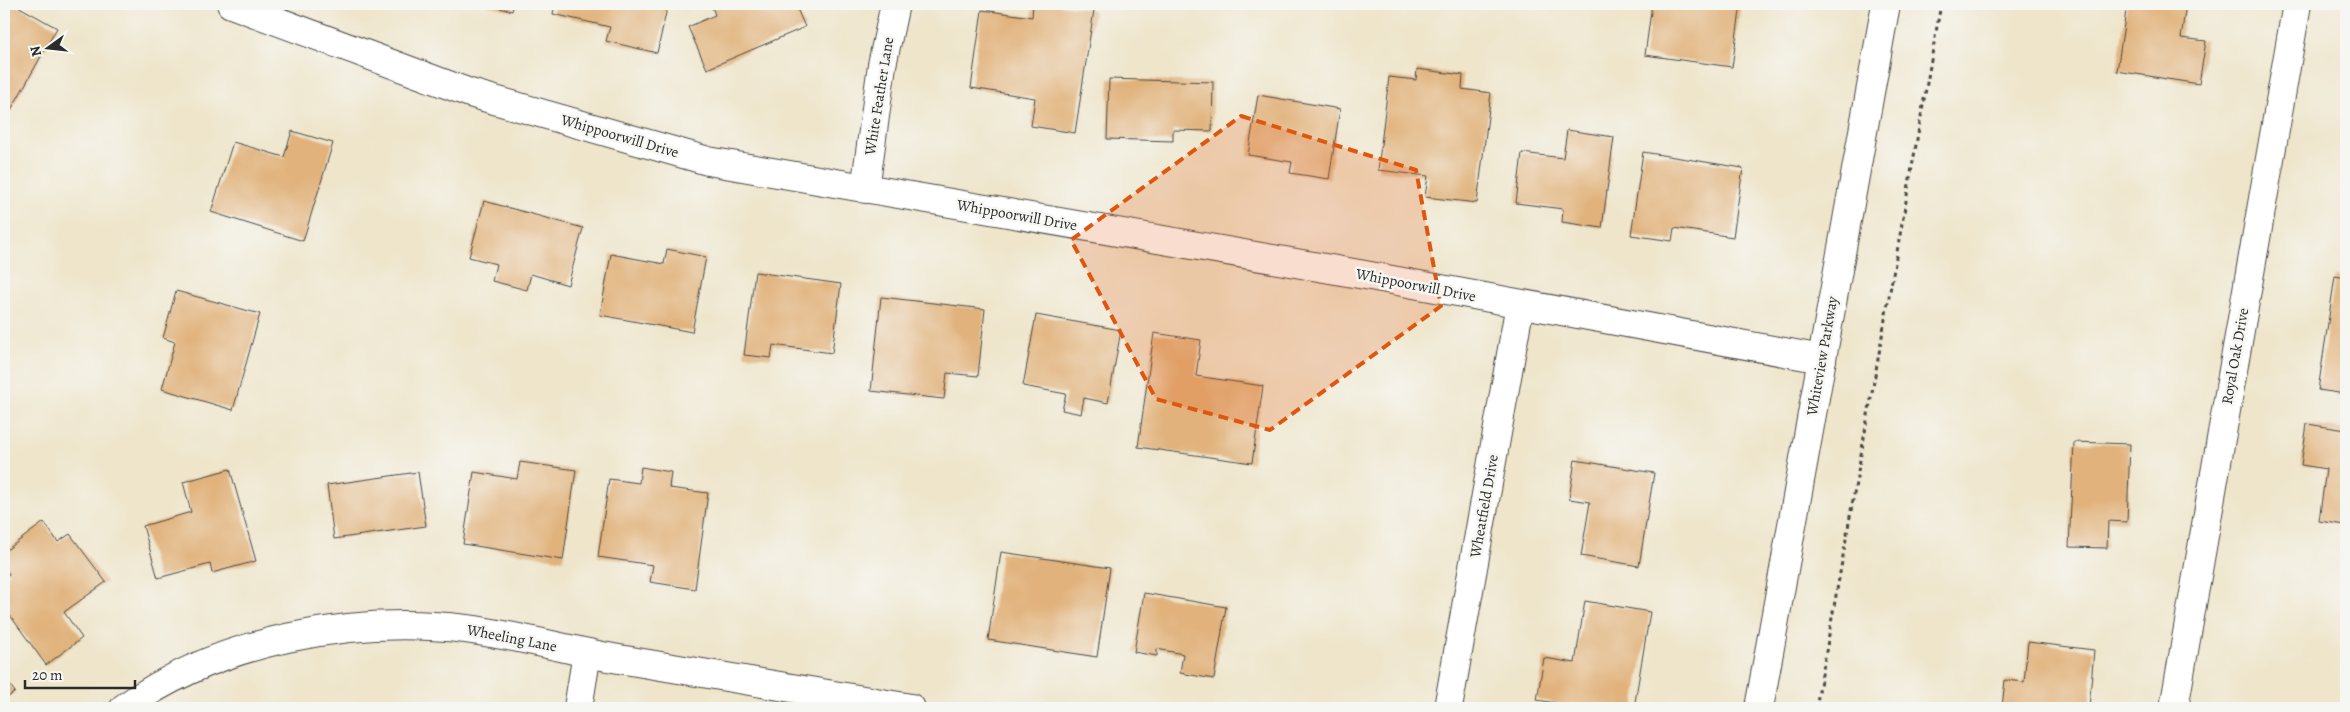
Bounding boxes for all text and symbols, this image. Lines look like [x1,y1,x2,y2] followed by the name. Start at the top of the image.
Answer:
[22,22,72,72] north arrow
[860,35,898,157] street label: White Feather Lane
[25,44,46,59] text: N
[558,109,681,162] street label: Whippoorwill Drive
[954,194,1079,235] street label: Whippoorwill Drive
[1353,263,1478,306] street label: Whippoorwill Drive
[1801,294,1842,418] street label: Whiteview Parkway
[2217,306,2253,406] street label: Royal Oak Drive
[1465,453,1503,560] street label: Wheatfield Drive
[464,619,559,657] street label: Wheeling Lane
[25,657,135,689] scale bar
[32,665,63,685] text: 20 m

